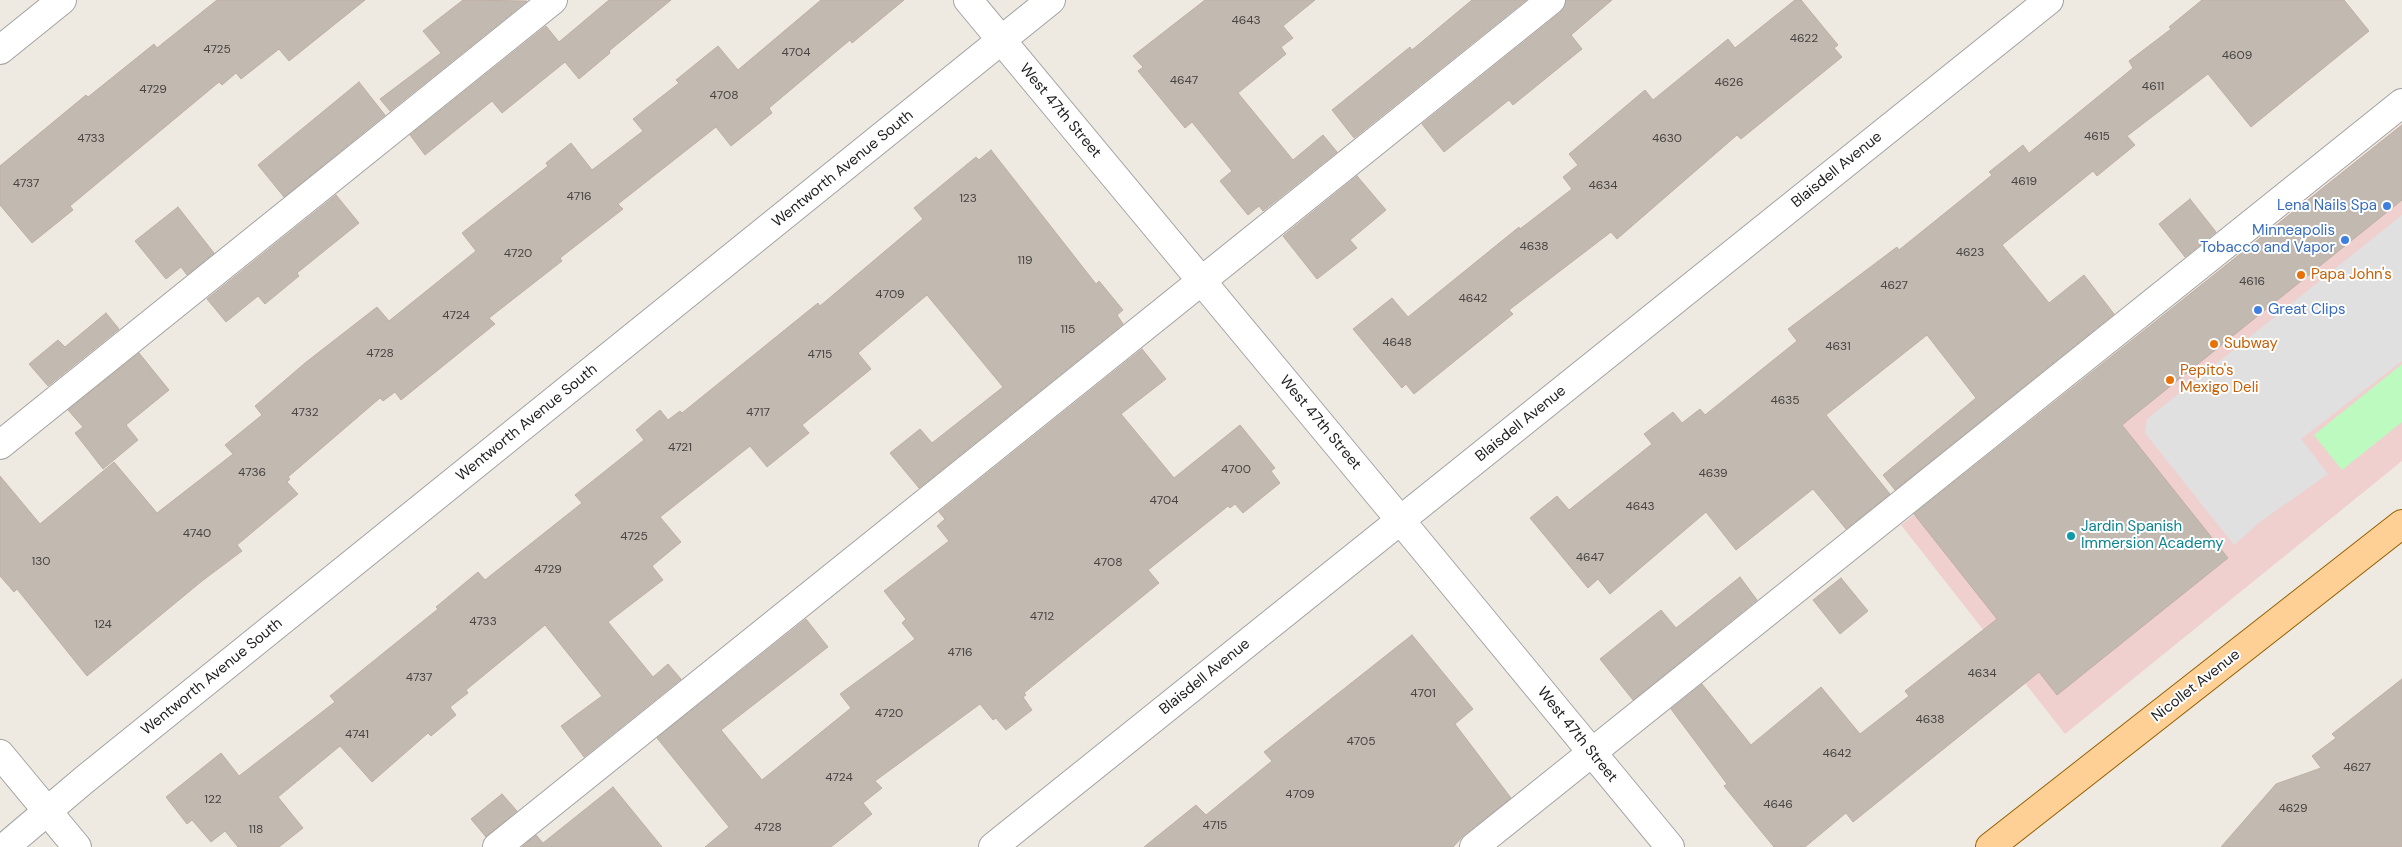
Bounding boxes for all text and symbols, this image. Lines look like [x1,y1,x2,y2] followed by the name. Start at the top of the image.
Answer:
[1231,14,1261,28] house number: 4643
[1790,32,1818,46] house number: 4622
[203,43,231,57] house number: 4725
[781,46,811,60] house number: 4704
[2222,49,2252,63] house number: 4609
[1015,60,1105,162] street label: West 47th Street
[1170,74,1198,88] house number: 4647
[1715,76,1743,90] house number: 4626
[2142,80,2164,94] house number: 4611
[139,83,167,97] house number: 4729
[709,89,739,103] house number: 4708
[769,106,917,232] street label: Wentworth Avenue South
[1788,128,1886,212] street label: Blaisdell Avenue
[2084,130,2110,144] house number: 4615
[77,132,105,146] house number: 4733
[1652,132,1682,146] house number: 4630
[2011,175,2037,189] house number: 4619
[13,177,39,191] house number: 4737
[1588,179,1618,193] house number: 4634
[566,190,592,204] house number: 4716
[959,192,977,206] house number: 123
[2277,197,2377,215] place label: Lena Nails Spa
[2381,200,2393,212] marker: Lena Nails Spa
[2200,222,2335,257] place label: Minneapolis Tobacco and Vapor
[2339,234,2351,246] marker: Minneapolis Tobacco and Vapor
[1519,240,1549,254] house number: 4638
[1956,246,1984,260] house number: 4623
[504,247,532,261] house number: 4720
[1017,254,1033,268] house number: 119
[2311,266,2392,284] place label: Papa John's
[2295,269,2307,281] marker: Papa John's
[2239,275,2265,289] house number: 4616
[1880,279,1908,293] house number: 4627
[875,288,905,302] house number: 4709
[1458,292,1488,306] house number: 4642
[2268,301,2346,319] place label: Great Clips
[2252,304,2264,316] marker: Great Clips
[442,309,470,323] house number: 4724
[1061,323,1075,337] house number: 115
[2224,335,2278,353] place label: Subway
[1382,336,1412,350] house number: 4648
[2208,338,2220,350] marker: Subway
[1825,340,1851,354] house number: 4631
[366,347,394,361] house number: 4728
[808,348,832,362] house number: 4715
[453,360,601,486] street label: Wentworth Avenue South
[2180,362,2259,397] place label: Pepito's Mexigo Deli
[1275,372,1365,474] street label: West 47th Street
[2164,374,2176,386] marker: Pepito's Mexigo Deli
[1472,382,1570,466] street label: Blaisdell Avenue
[1770,394,1800,408] house number: 4635
[291,406,319,420] house number: 4732
[746,406,770,420] house number: 4717
[668,441,692,455] house number: 4721
[1221,463,1251,477] house number: 4700
[238,466,266,480] house number: 4736
[1698,467,1728,481] house number: 4639
[1149,494,1179,508] house number: 4704
[1625,500,1655,514] house number: 4643
[2081,518,2224,553] place label: Jardin Spanish Immersion Academy
[183,527,211,541] house number: 4740
[620,530,648,544] house number: 4725
[2065,530,2077,542] marker: Jardin Spanish Immersion Academy
[1576,551,1604,565] house number: 4647
[31,555,51,569] house number: 130
[1093,556,1123,570] house number: 4708
[534,563,562,577] house number: 4729
[1030,610,1054,624] house number: 4712
[138,614,286,740] street label: Wentworth Avenue South
[469,615,497,629] house number: 4733
[94,618,112,632] house number: 124
[1156,635,1254,719] street label: Blaisdell Avenue
[947,646,973,660] house number: 4716
[2148,646,2244,726] street label: Nicollet Avenue
[1967,667,1997,681] house number: 4634
[406,671,432,685] house number: 4737
[1533,684,1621,786] street label: West 47th Street
[1410,687,1436,701] house number: 4701
[875,707,903,721] house number: 4720
[1915,713,1945,727] house number: 4638
[345,728,369,742] house number: 4741
[1346,735,1376,749] house number: 4705
[1822,747,1852,761] house number: 4642
[2343,761,2371,775] house number: 4627
[825,771,853,785] house number: 4724
[1285,788,1315,802] house number: 4709
[204,793,222,807] house number: 122
[1763,798,1793,812] house number: 4646
[2279,802,2307,816] house number: 4629
[1203,819,1227,833] house number: 4715
[754,821,782,835] house number: 4728
[249,823,263,837] house number: 118

